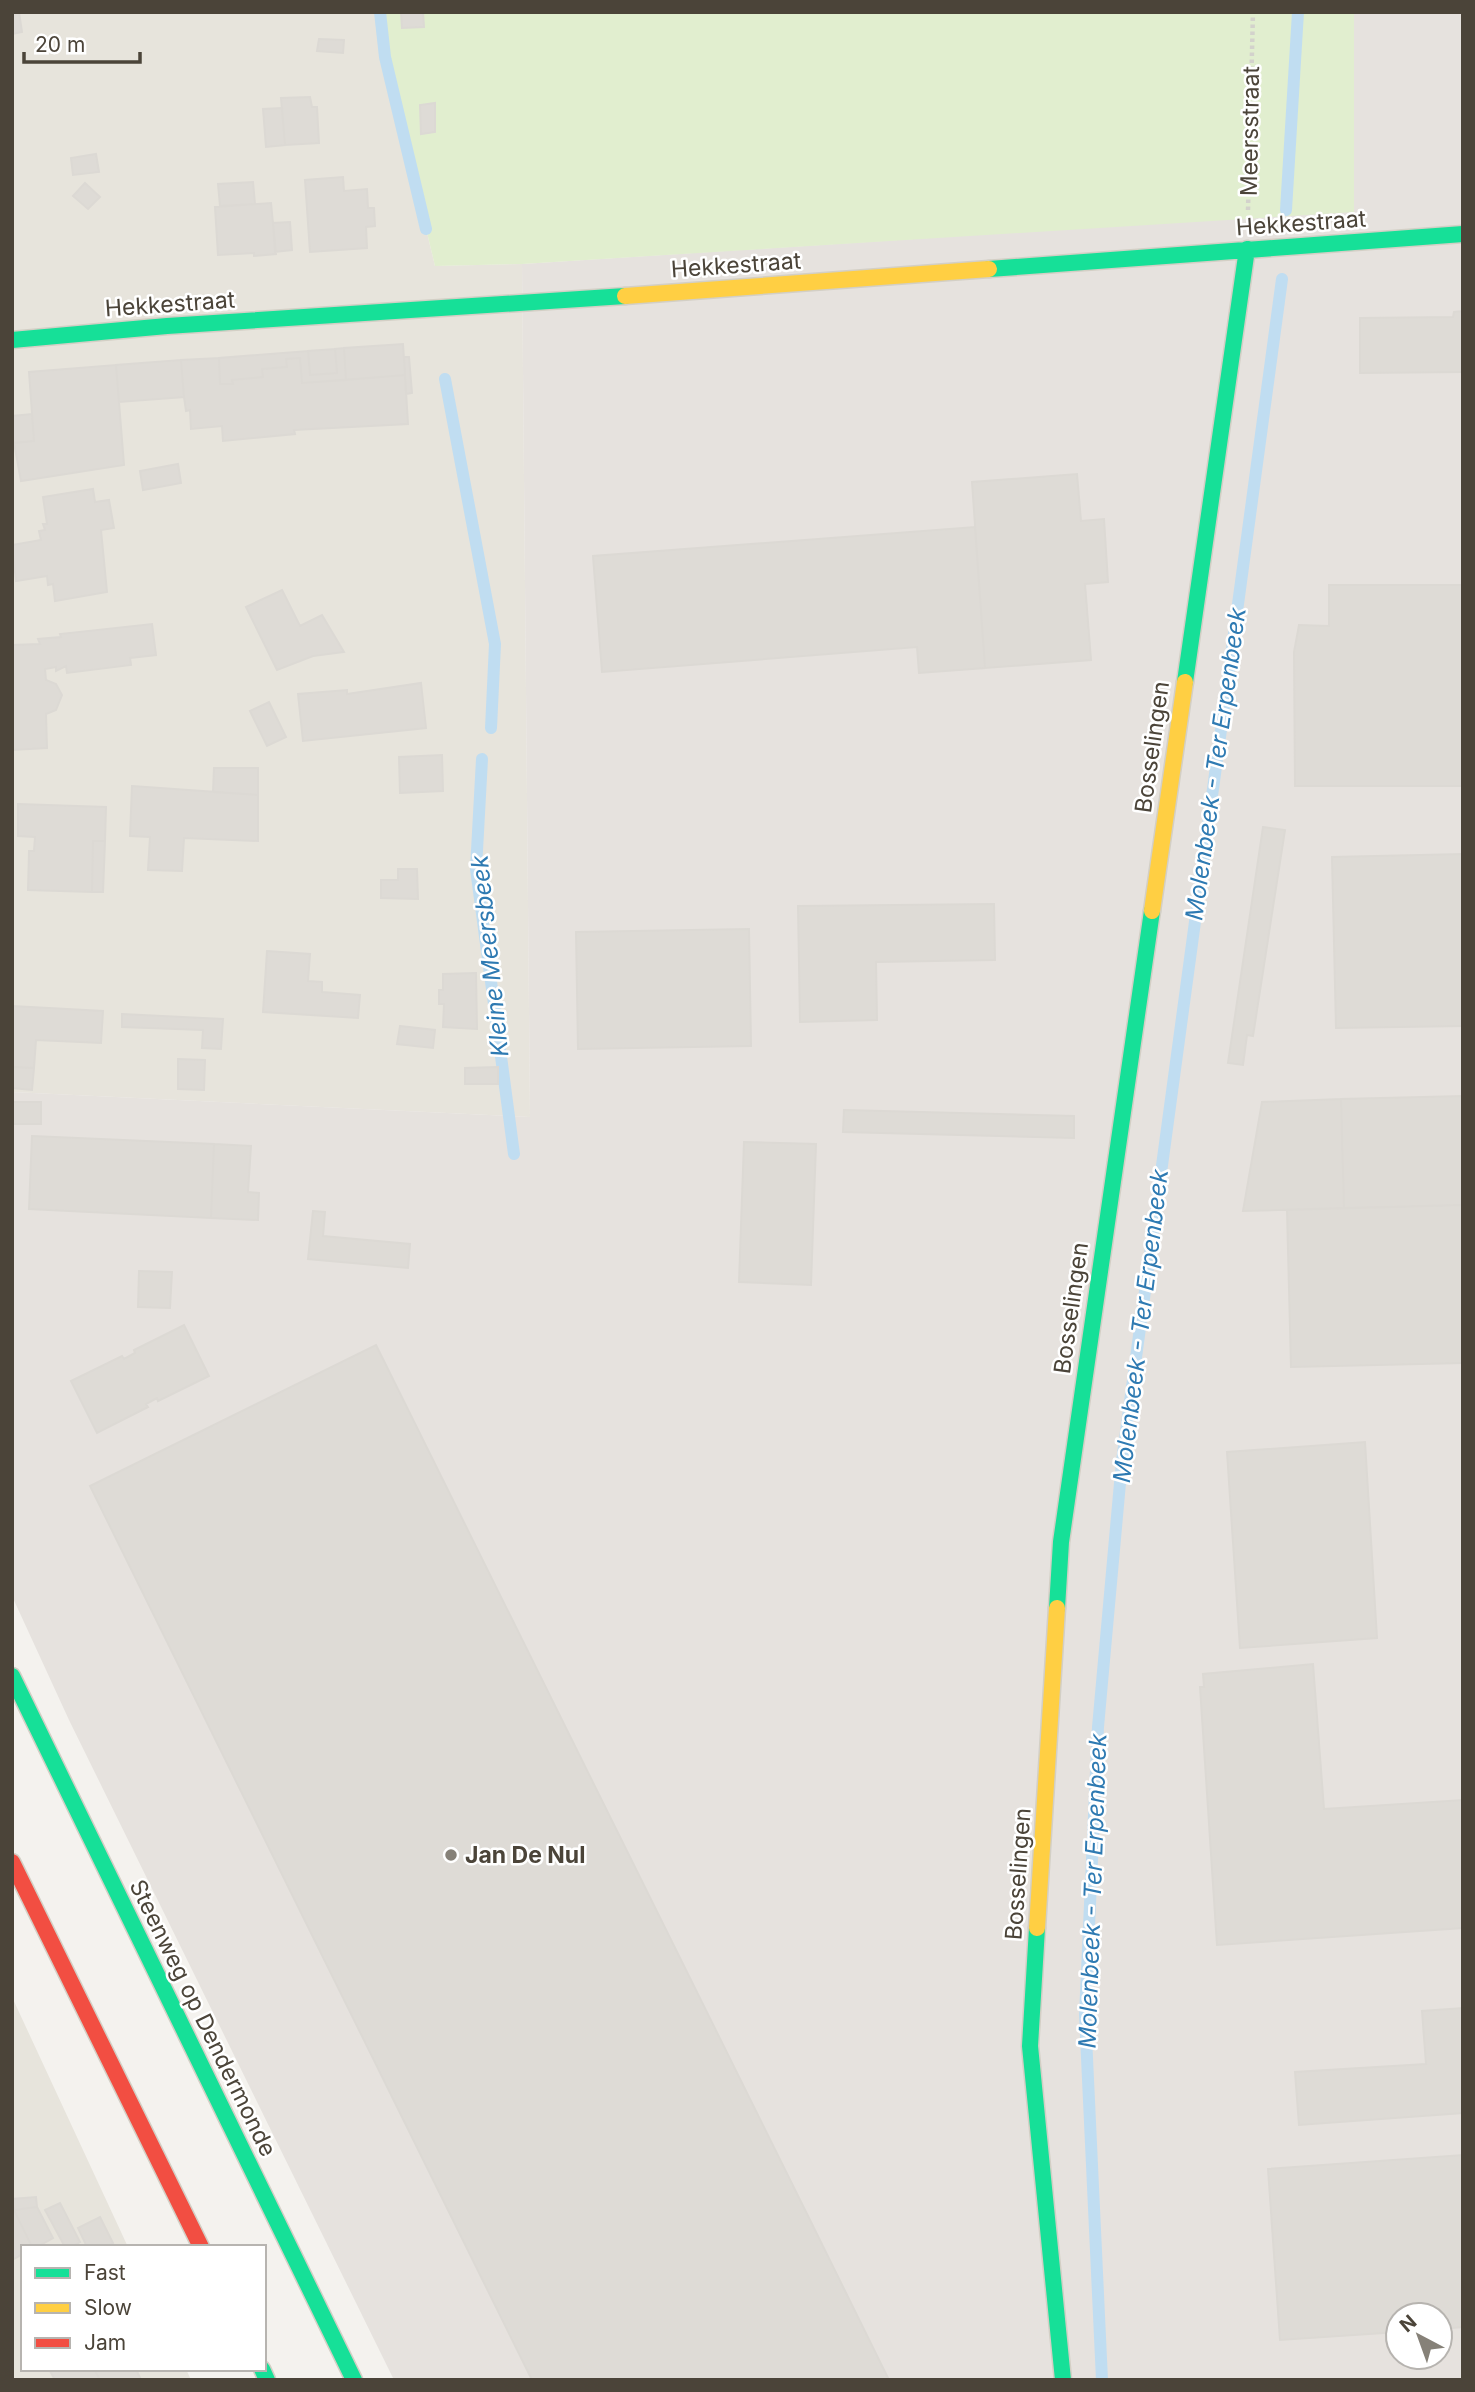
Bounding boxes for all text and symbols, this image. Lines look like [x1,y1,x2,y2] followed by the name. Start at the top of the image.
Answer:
[24,21,140,65] scale bar
[35,32,85,57] text: 20 m
[1235,65,1265,196] street label: Meersstraat
[1235,204,1367,242] street label: Hekkestraat
[670,246,802,284] street label: Hekkestraat
[104,285,236,323] street label: Hekkestraat
[1179,605,1252,922] water label: Molenbeek - Ter Erpenbeek
[1129,680,1175,814] street label: Bosselingen
[464,853,515,1058] water label: Kleine Meersbeek
[1107,1167,1174,1484] water label: Molenbeek - Ter Erpenbeek
[1048,1241,1094,1375] street label: Bosselingen
[1073,1732,1113,2049] water label: Molenbeek - Ter Erpenbeek
[999,1807,1037,1941] street label: Bosselingen
[465,1841,585,1869] place label: Jan De Nul
[443,1847,459,1863] marker: Jan De Nul
[124,1875,282,2161] street label: Steenweg op Dendermonde
[21,2245,266,2371] legend
[84,2260,126,2285] text: Fast
[84,2295,132,2320] text: Slow
[1384,2301,1454,2371] north arrow
[1395,2310,1421,2337] text: N
[84,2330,126,2355] text: Jam

